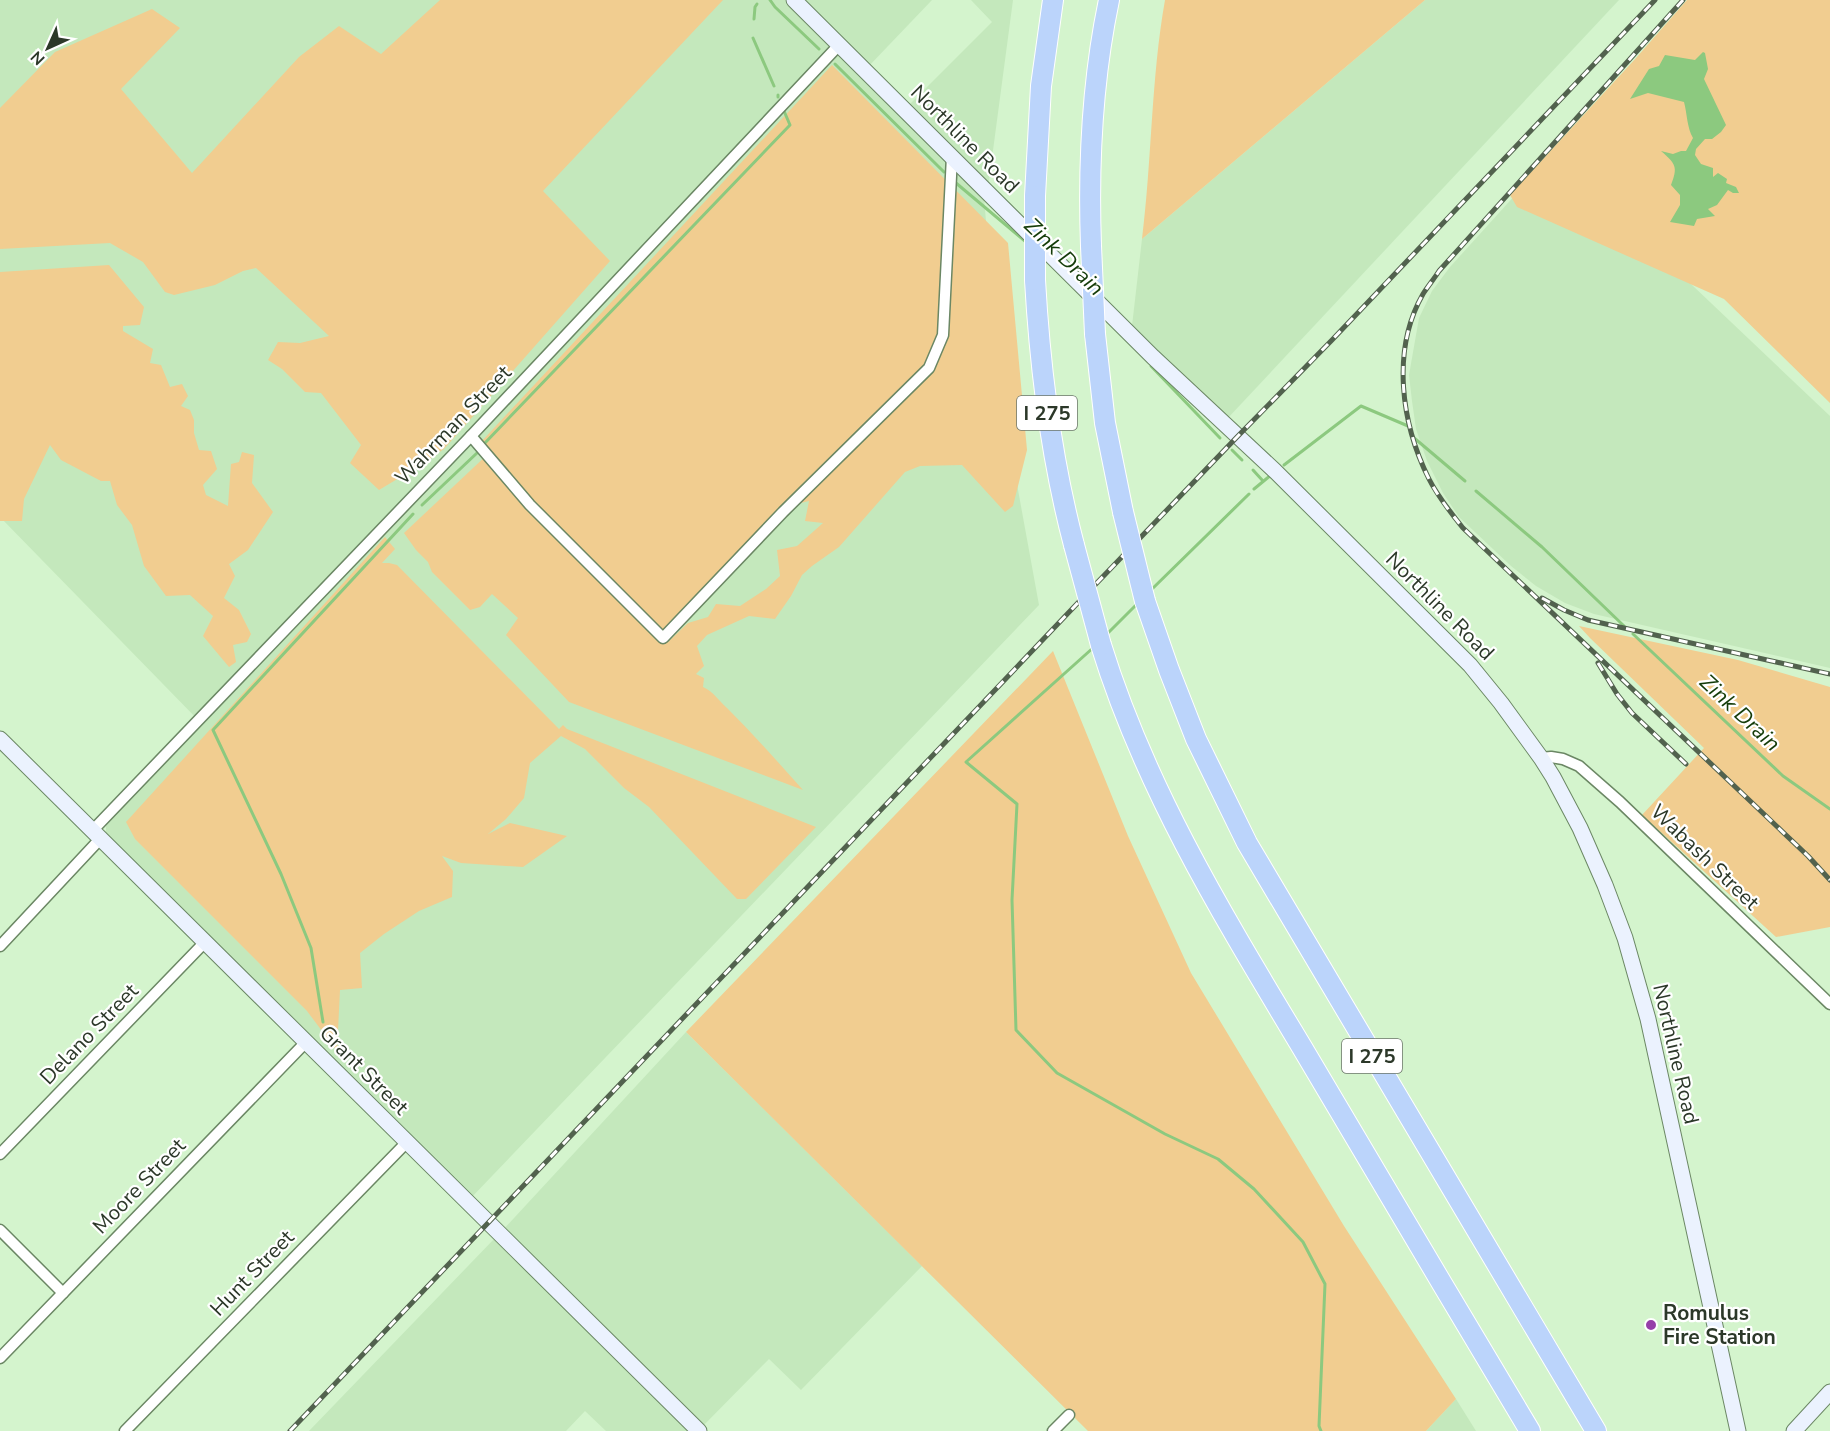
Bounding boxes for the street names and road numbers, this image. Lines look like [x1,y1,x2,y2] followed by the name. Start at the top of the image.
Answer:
[905,79,1025,199] street label: Northline Road
[389,359,518,491] street label: Wahrman Street
[1017,396,1077,430] road number: I 275
[1380,546,1500,666] street label: Northline Road
[1645,798,1766,917] street label: Wabash Street
[34,977,145,1091] street label: Delano Street
[1646,981,1706,1127] street label: Northline Road
[313,1019,415,1121] street label: Grant Street
[1342,1039,1402,1073] road number: I 275
[86,1132,192,1240] street label: Moore Street
[204,1223,301,1322] street label: Hunt Street

